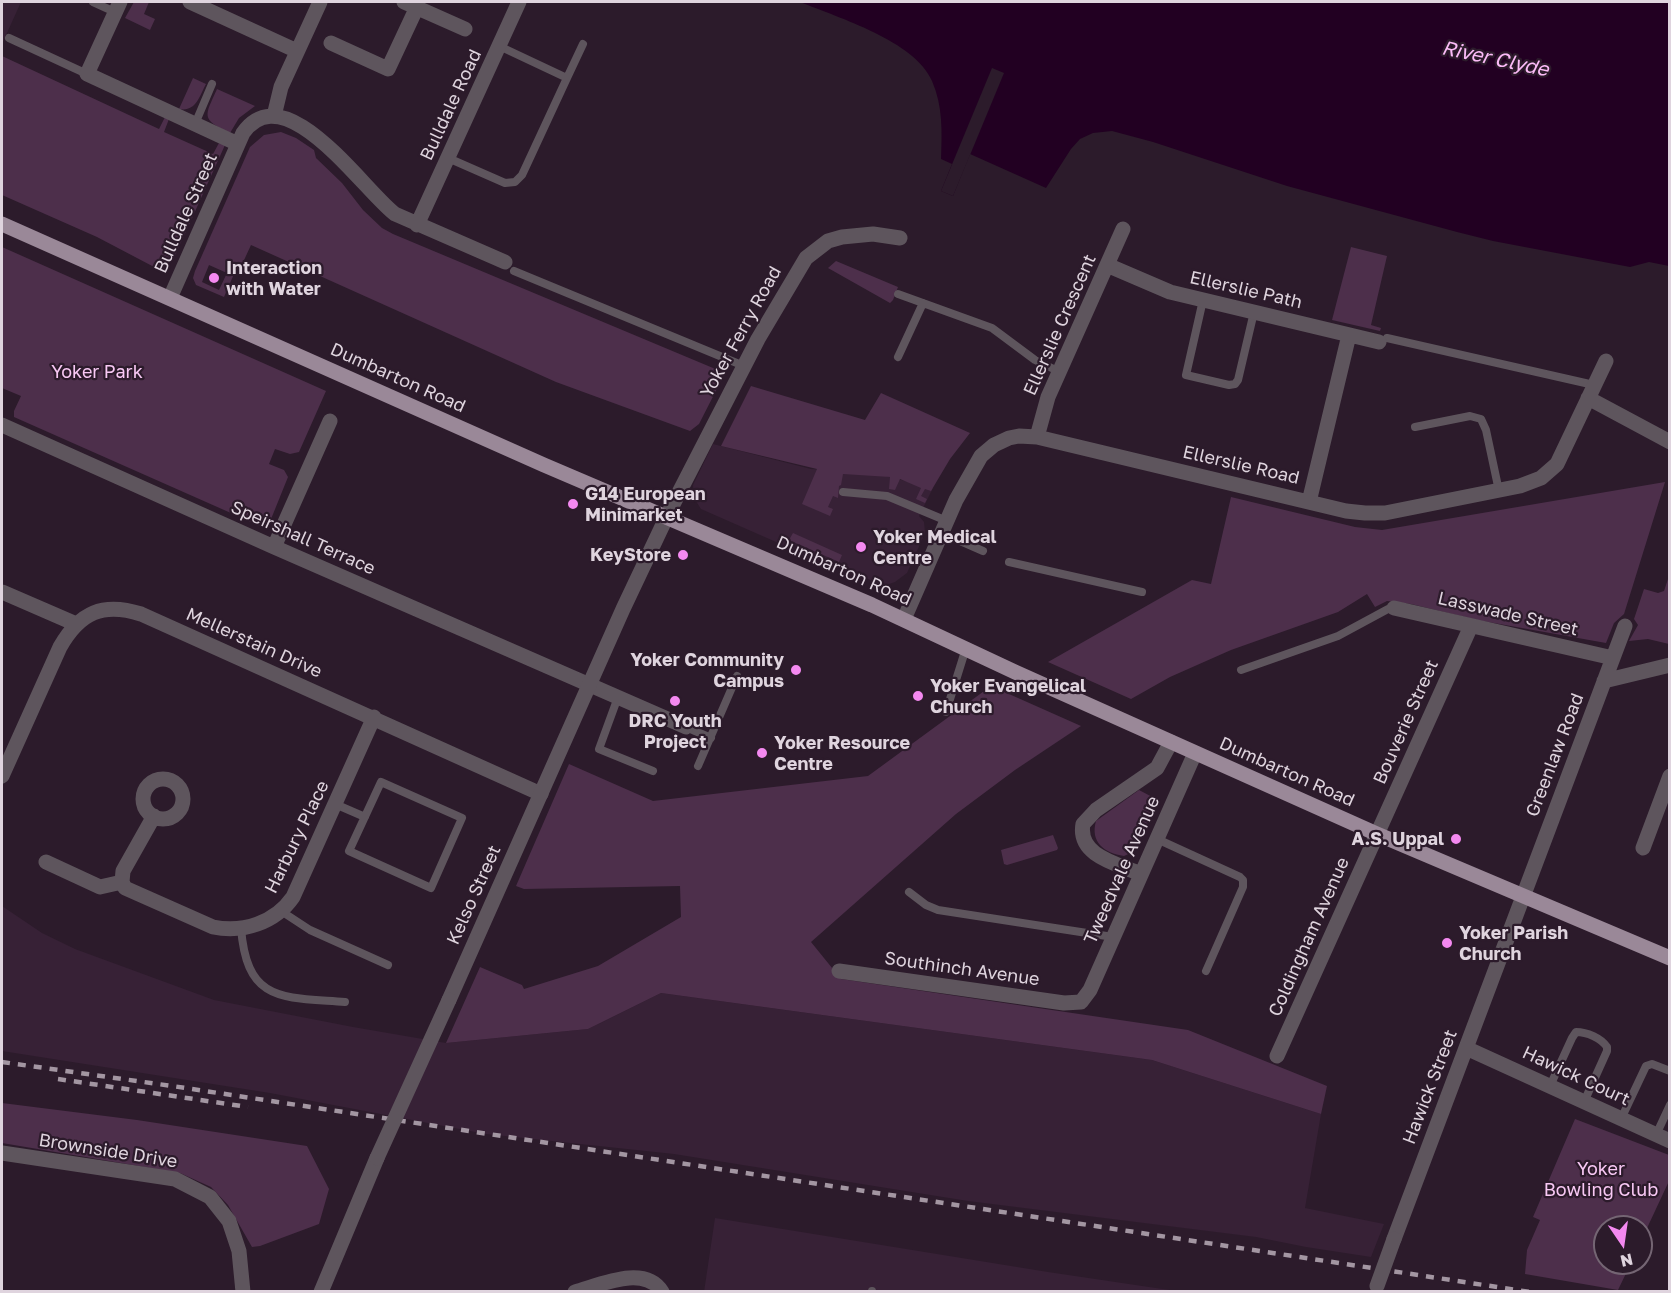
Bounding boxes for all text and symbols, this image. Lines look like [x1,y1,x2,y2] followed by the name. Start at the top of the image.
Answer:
[1439,36,1551,82] water label: River Clyde
[416,46,486,164] street label: Bulldale Road
[150,150,222,276] street label: Bulldale Street
[1019,251,1101,399] street label: Ellerslie Crescent
[226,257,322,300] place label: Interaction with Water
[696,263,786,401] street label: Yoker Ferry Road
[1188,267,1304,313] street label: Ellerslie Path
[207,271,221,285] marker: Interaction with Water
[327,339,469,417] street label: Dumbarton Road
[51,361,143,383] park label: Yoker Park
[1181,441,1301,489] street label: Ellerslie Road
[585,483,706,526] place label: G14 European Minimarket
[227,496,379,580] street label: Speirshall Terrace
[566,497,580,511] marker: G14 European Minimarket
[873,526,996,568] place label: Yoker Medical Centre
[773,532,915,610] street label: Dumbarton Road
[854,540,868,554] marker: Yoker Medical Centre
[590,544,671,566] place label: KeyStore
[676,548,690,562] marker: KeyStore
[1436,587,1580,641] street label: Lasswade Street
[183,603,325,683] street label: Mellerstain Drive
[630,649,784,692] place label: Yoker Community Campus
[1369,656,1443,788] street label: Bouverie Street
[789,663,803,677] marker: Yoker Community Campus
[930,675,1086,718] place label: Yoker Evangelical Church
[911,689,925,703] marker: Yoker Evangelical Church
[1522,690,1588,820] street label: Greenlaw Road
[668,694,682,708] marker: DRC Youth Project
[628,710,722,752] place label: DRC Youth Project
[774,732,910,774] place label: Yoker Resource Centre
[1216,733,1358,811] street label: Dumbarton Road
[755,746,769,760] marker: Yoker Resource Centre
[260,777,334,897] street label: Harbury Place
[1080,793,1164,947] street label: Tweedvale Avenue
[1352,828,1444,850] place label: A.S. Uppal
[1449,832,1463,846] marker: A.S. Uppal
[442,842,506,948] street label: Kelso Street
[1264,854,1354,1020] street label: Coldingham Avenue
[1459,922,1568,964] place label: Yoker Parish Church
[1440,936,1454,950] marker: Yoker Parish Church
[883,947,1041,991] street label: Southinch Avenue
[1398,1027,1462,1147] street label: Hawick Street
[1519,1042,1633,1110] street label: Hawick Court
[37,1129,179,1173] street label: Brownside Drive
[1544,1158,1658,1200] park label: Yoker Bowling Club
[1593,1215,1653,1275] north arrow
[1618,1249,1635,1272] text: N

